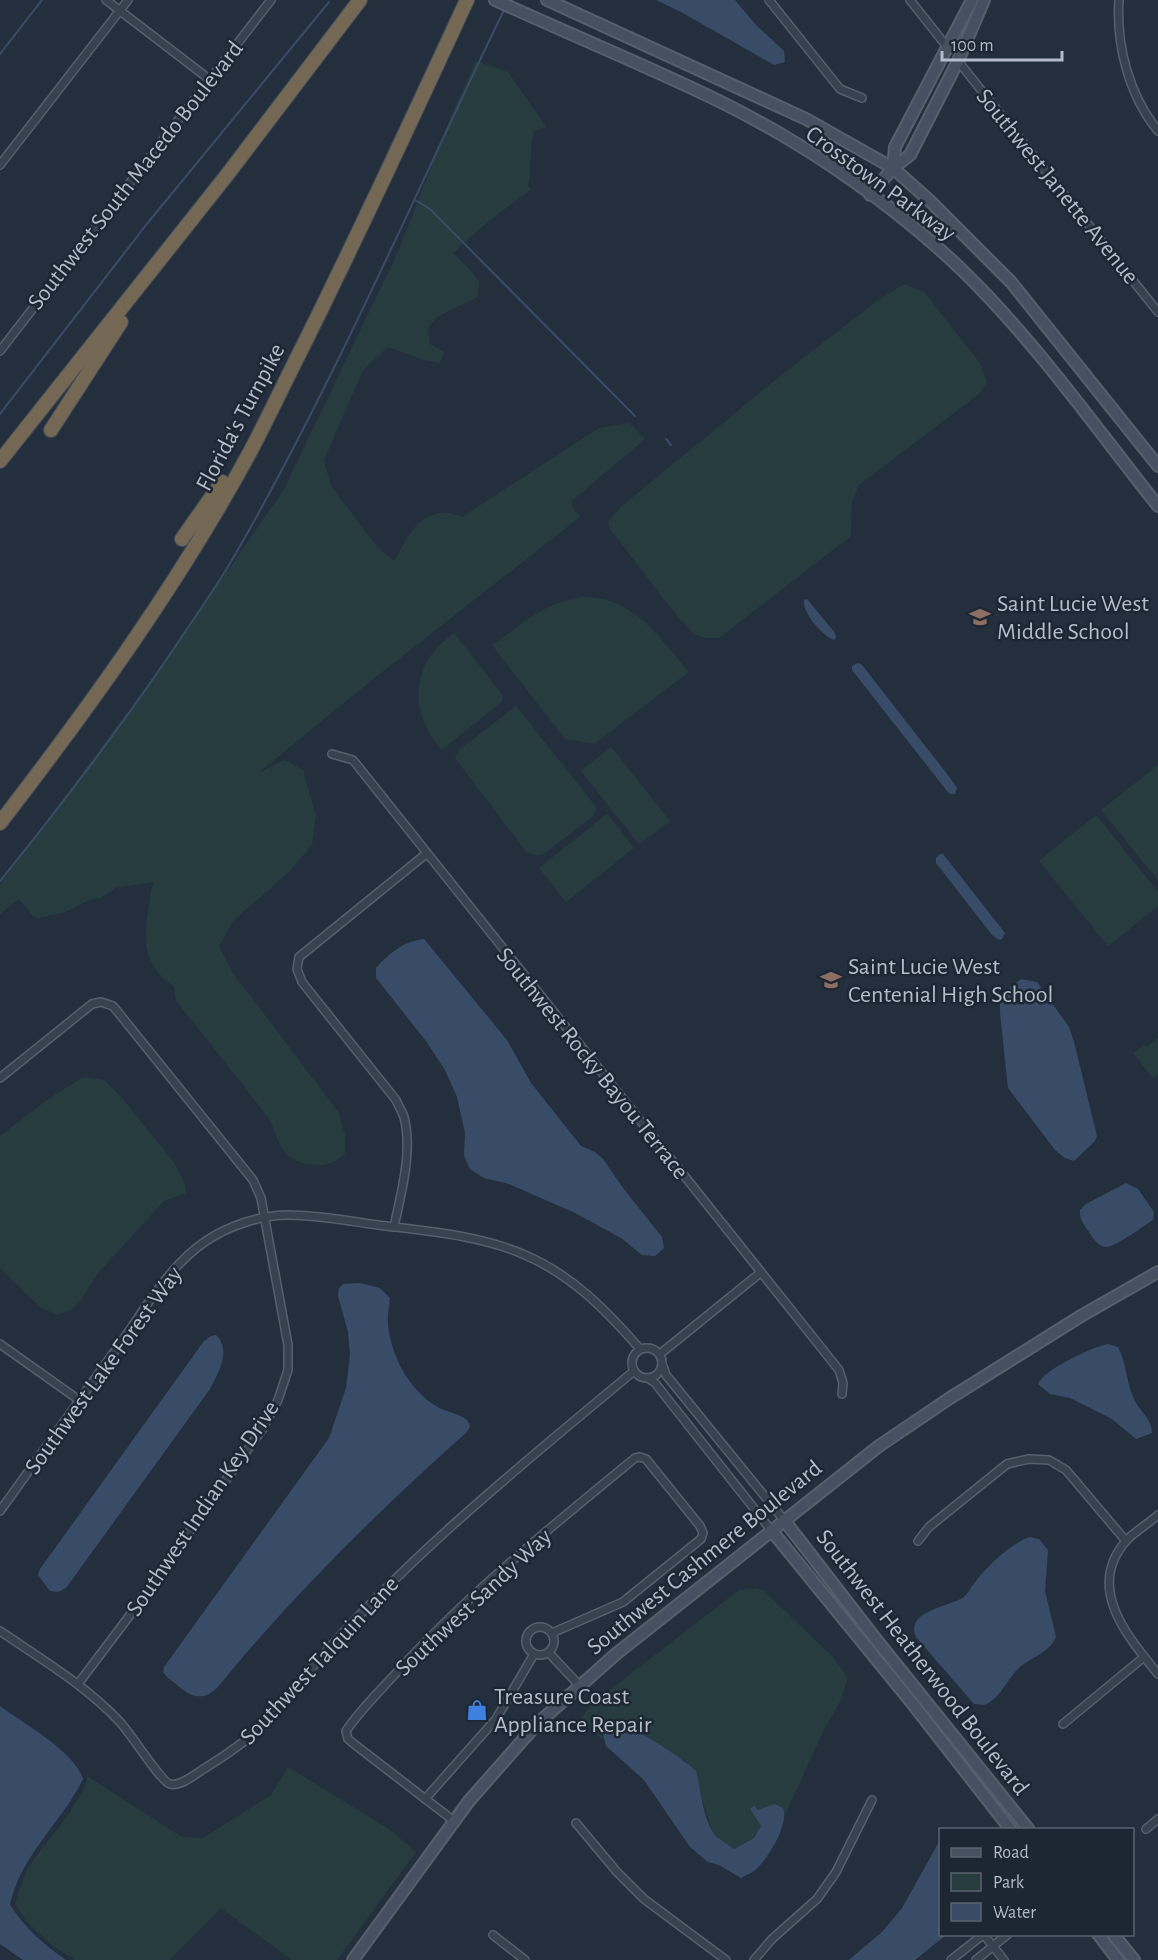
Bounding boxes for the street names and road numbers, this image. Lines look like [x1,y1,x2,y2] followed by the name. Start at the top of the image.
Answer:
[24,37,248,314] street label: Southwest South Macedo Boulevard
[971,85,1143,289] street label: Southwest Janette Avenue
[801,122,960,246] street label: Crosstown Parkway
[192,340,290,495] street label: Florida's Turnpike
[492,943,693,1184] street label: Southwest Rocky Bayou Terrace
[21,1262,187,1479] street label: Southwest Lake Forest Way
[122,1397,284,1620] street label: Southwest Indian Key Drive
[583,1456,826,1660] street label: Southwest Cashmere Boulevard
[391,1524,556,1681] street label: Southwest Sandy Way
[811,1525,1033,1800] street label: Southwest Heatherwood Boulevard
[236,1572,404,1749] street label: Southwest Talquin Lane

